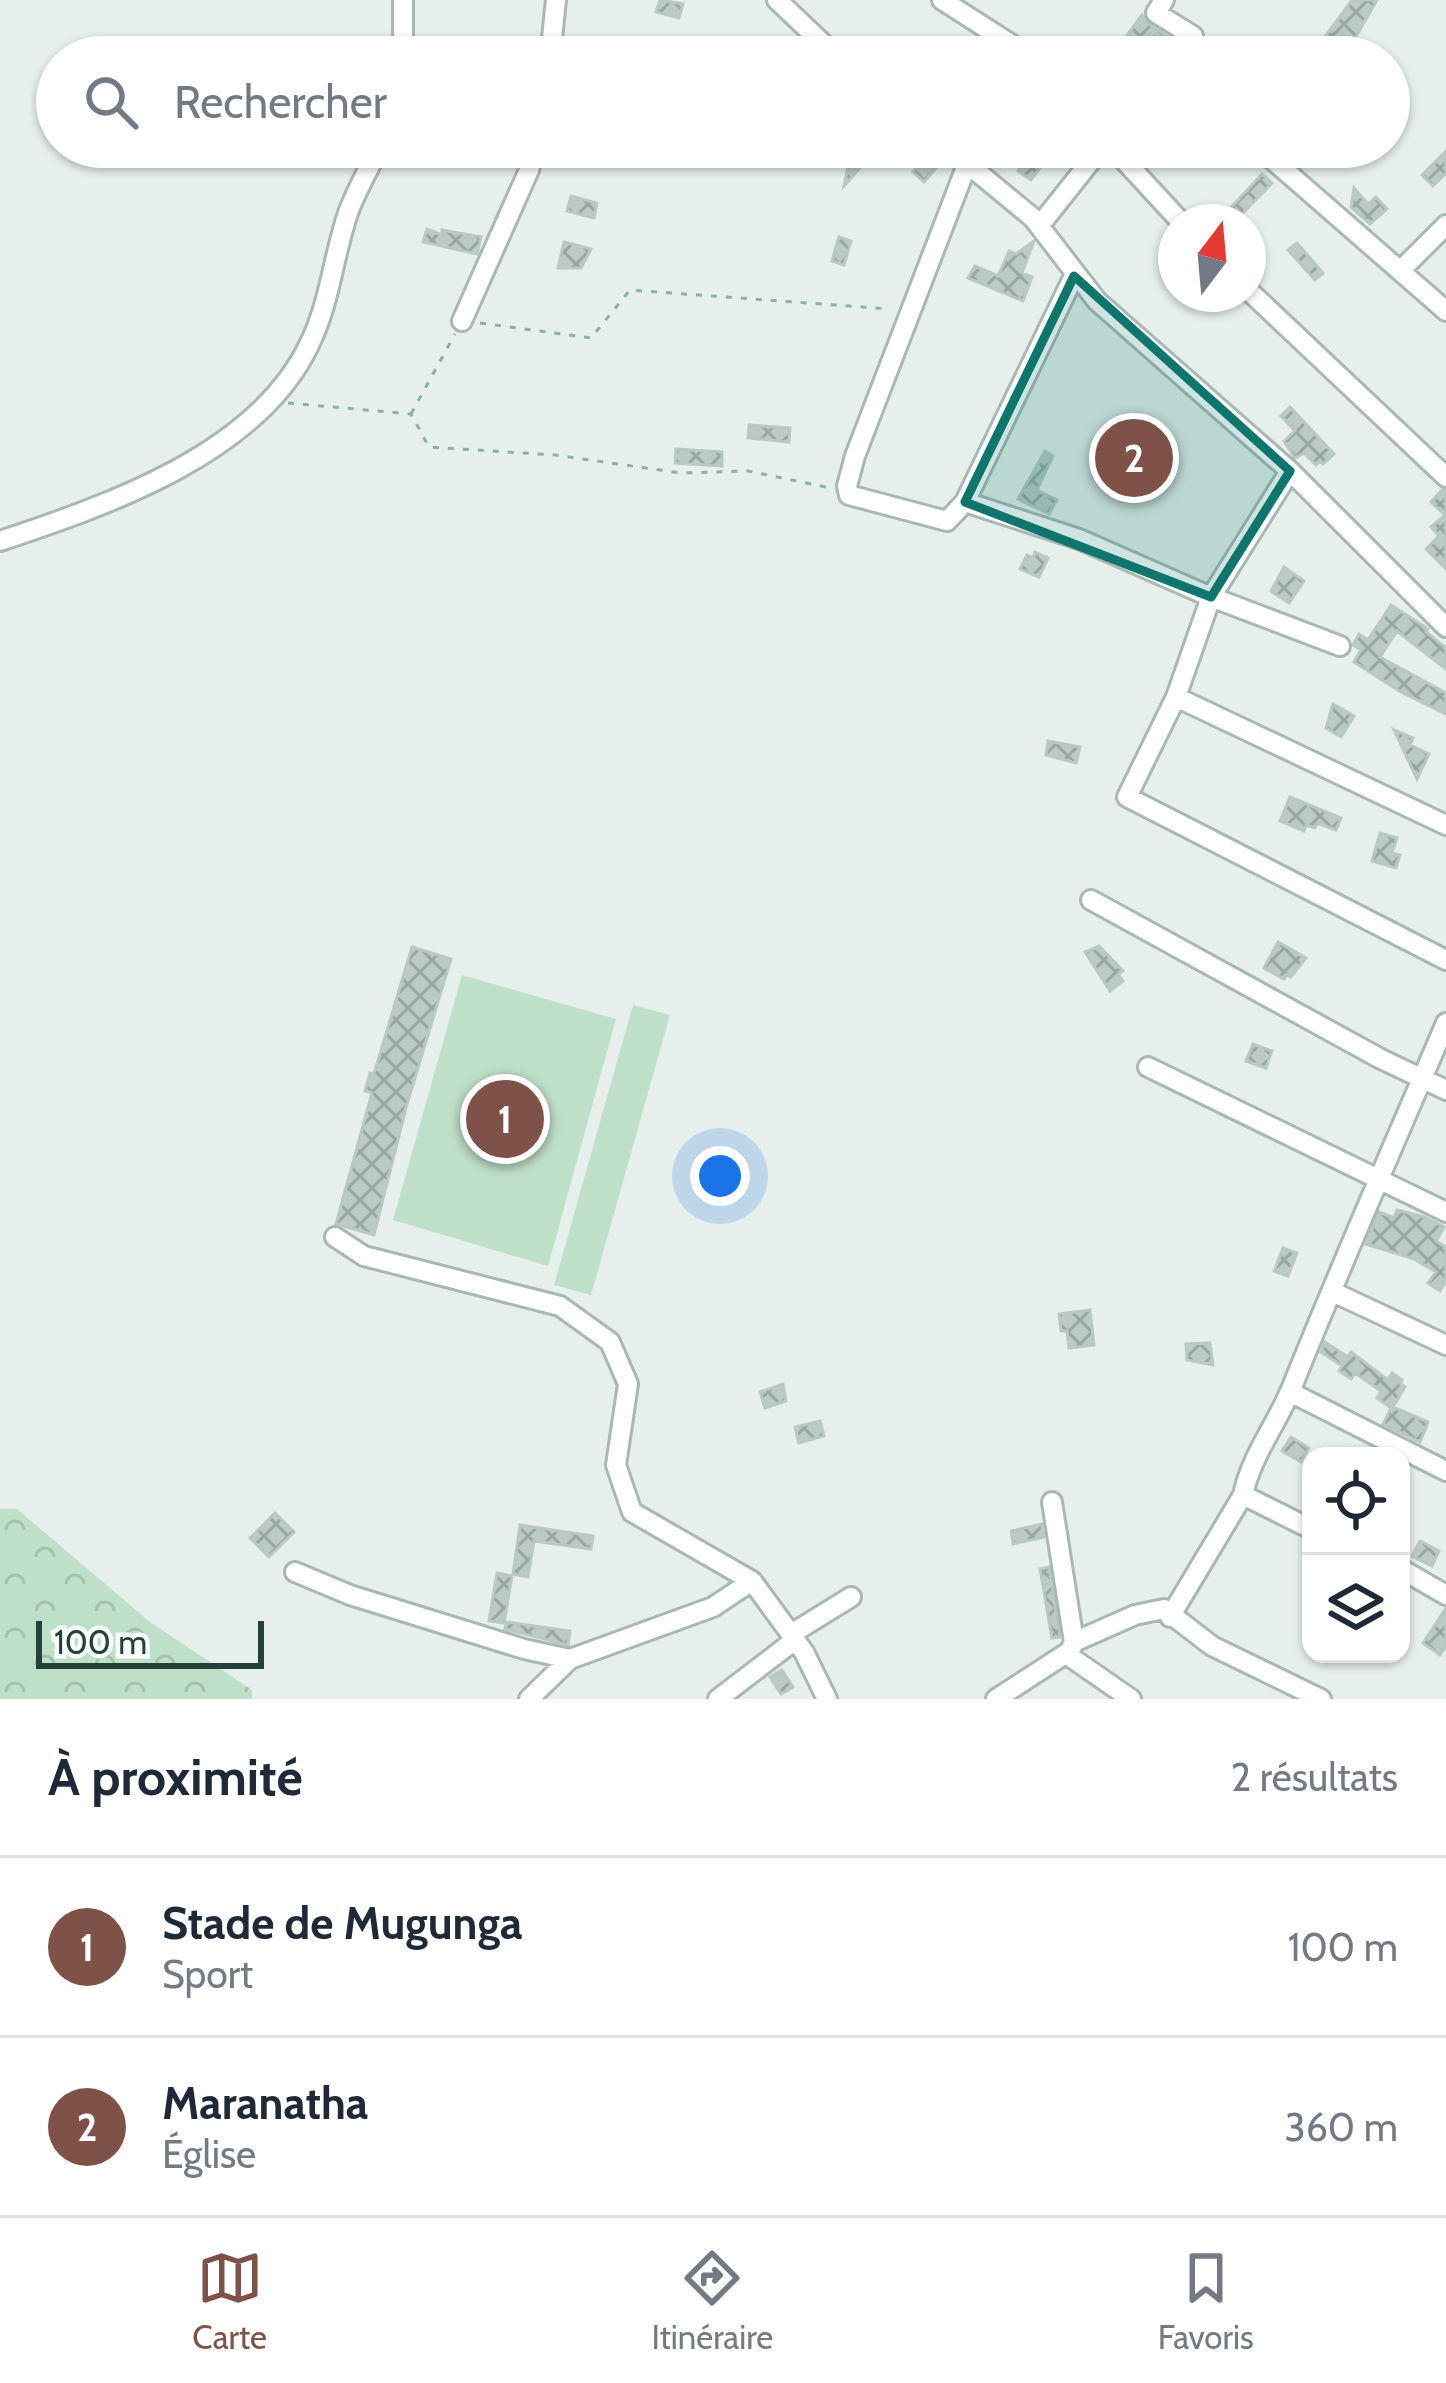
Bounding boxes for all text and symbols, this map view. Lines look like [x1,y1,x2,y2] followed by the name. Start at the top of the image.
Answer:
[36,36,1410,168] search box
[78,69,144,135] icon: search
[174,75,387,129] text: Rechercher
[1158,204,1266,312] north arrow
[1095,413,1173,503] pin: 2
[466,1074,544,1164] pin: 1
[690,1146,750,1206] your location
[1302,1447,1410,1663] map controls
[1302,1447,1410,1555] button: locate
[1302,1555,1410,1663] button: layers
[36,1615,264,1668] scale bar
[54,1622,147,1662] text: 100 m
[48,1746,303,1808] text: À proximité
[1231,1753,1398,1801] text: 2 résultats
[162,1896,522,1950] text: Stade de Mugunga
[80,1923,94,1971] text: 1
[1288,1923,1398,1971] text: 100 m
[162,1950,253,1998] text: Sport
[162,2076,368,2130] text: Maranatha
[77,2103,97,2151] text: 2
[1285,2103,1398,2151] text: 360 m
[162,2130,256,2178] text: Église
[192,2245,267,2357] tab: Carte
[652,2245,773,2357] tab: Itinéraire
[1158,2245,1254,2357] tab: Favoris

